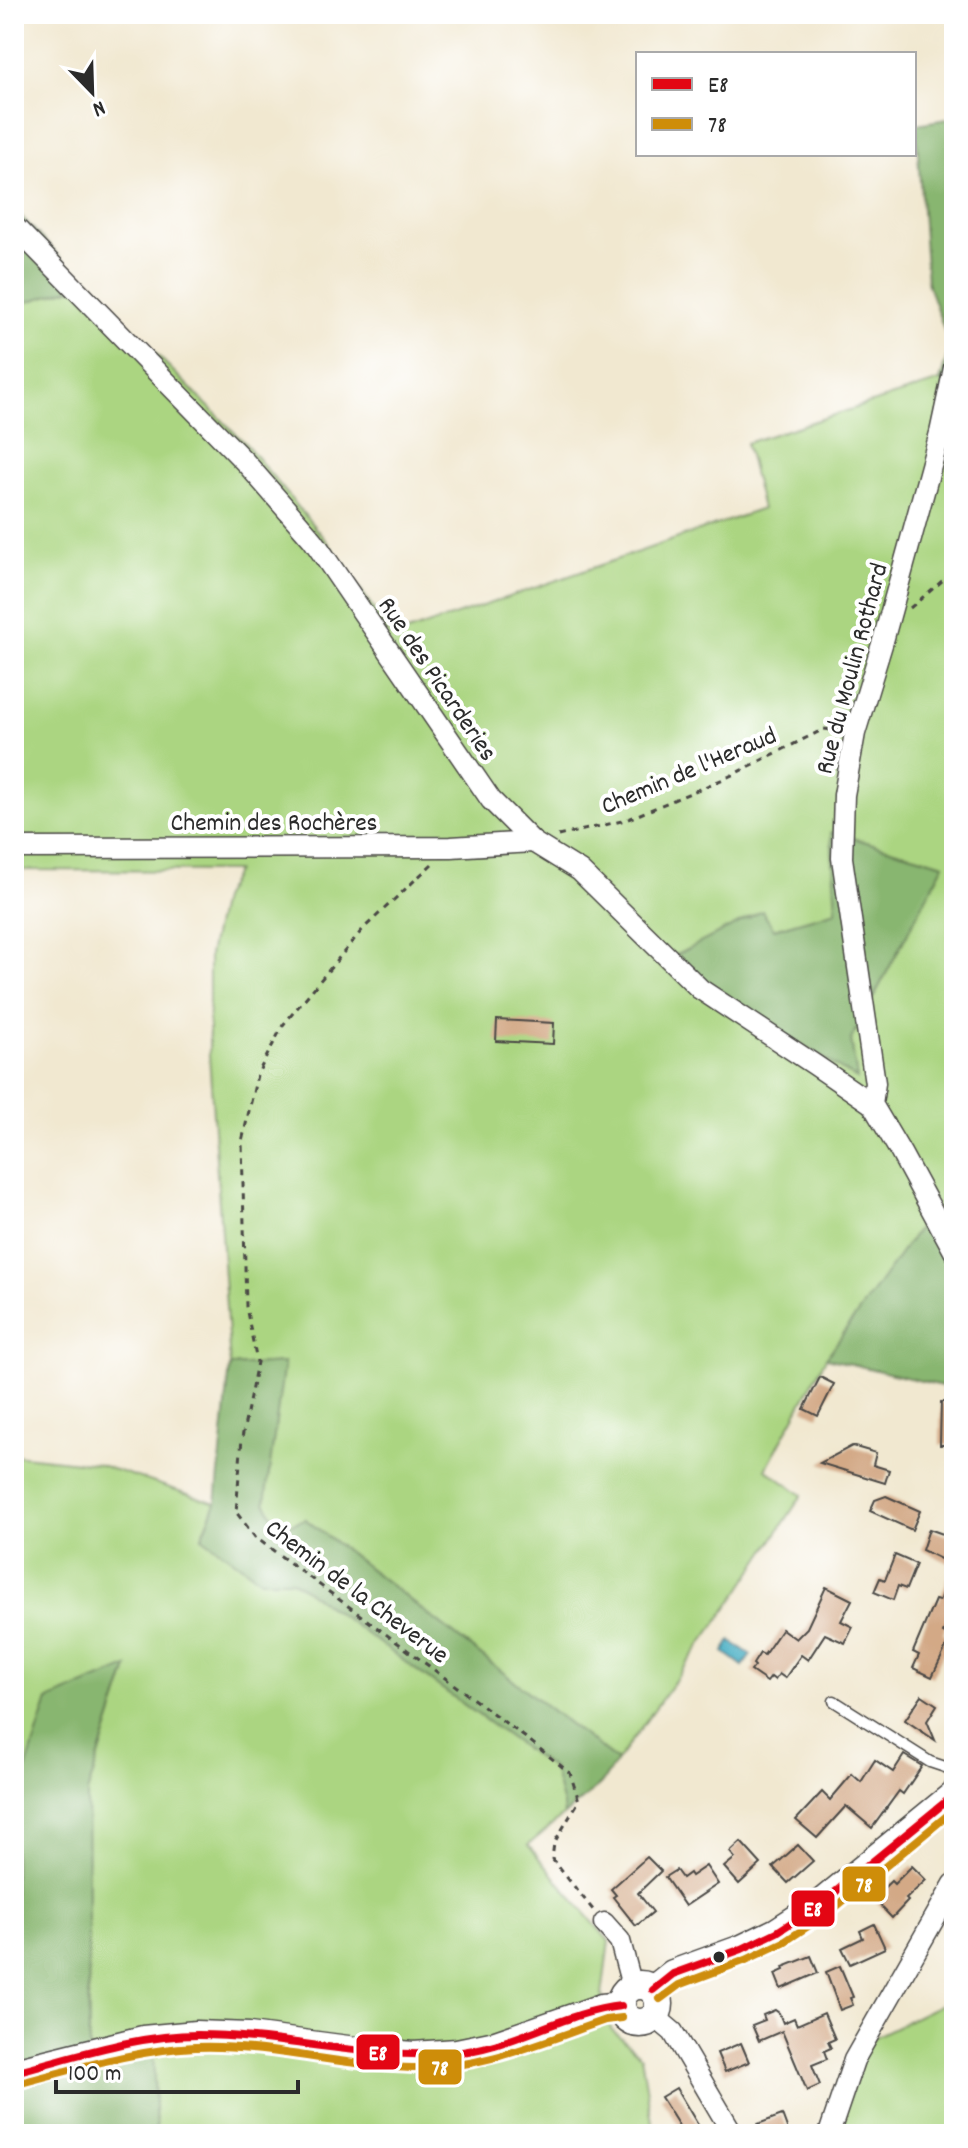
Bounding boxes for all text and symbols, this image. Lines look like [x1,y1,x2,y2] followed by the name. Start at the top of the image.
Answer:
[52,52,132,132] north arrow
[636,52,916,156] legend
[708,70,729,104] text: E8
[87,91,110,124] text: N
[708,110,727,144] text: 78
[807,559,899,779] street label: Rue du Moulin Rothard
[367,590,505,770] street label: Rue des Picarderies
[596,719,783,826] street label: Chemin de l'Heraud
[170,806,378,843] street label: Chemin des Rochères
[256,1511,455,1674] street label: Chemin de la Cheverue
[841,1865,887,1903] line badge: 78
[855,1872,873,1903] text: 78
[790,1889,836,1928] line badge: E8
[804,1896,823,1927] text: E8
[711,1949,727,1965] unlabelled marker
[355,2033,401,2071] line badge: E8
[369,2040,388,2071] text: E8
[56,2044,298,2094] scale bar
[417,2048,463,2086] line badge: 78
[431,2055,449,2086] text: 78
[68,2058,121,2092] text: 100 m

